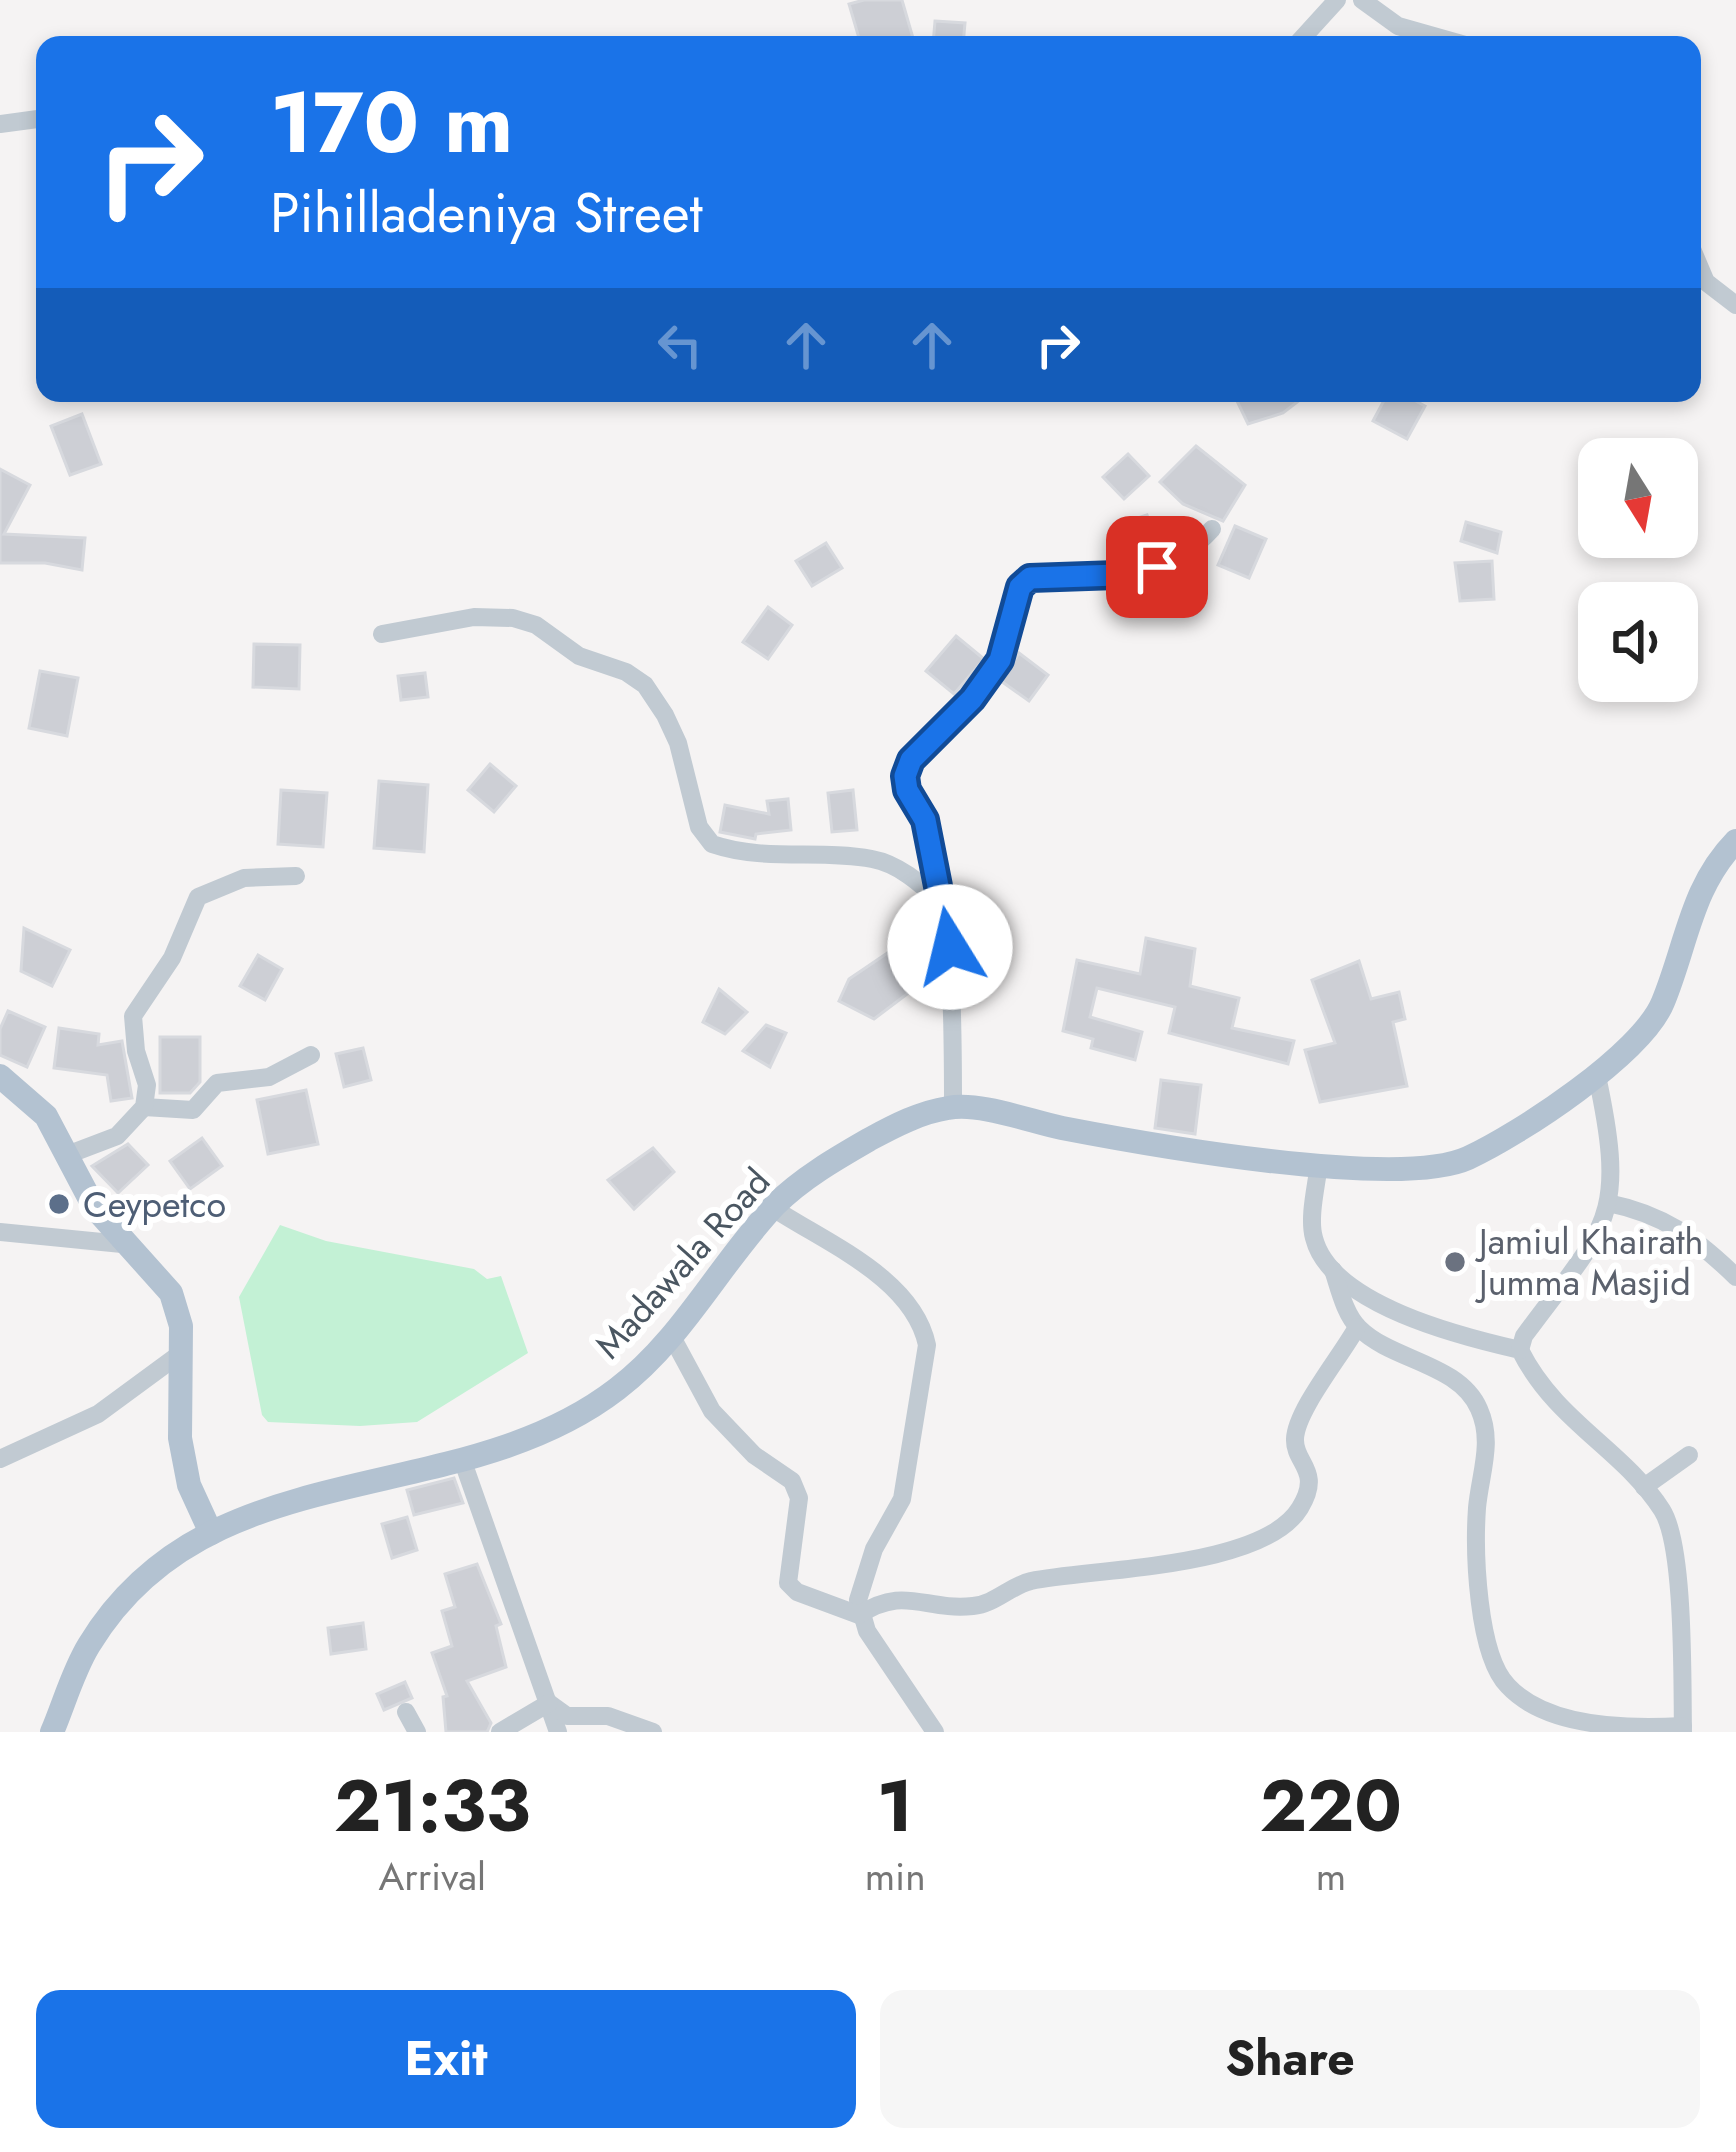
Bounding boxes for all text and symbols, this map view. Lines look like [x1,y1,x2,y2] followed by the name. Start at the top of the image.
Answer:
[270,62,513,184] text: 170 m
[72,84,228,240] icon: right
[270,174,703,252] text: Pihilladeniya Street
[647,312,713,378] icon: left
[773,312,839,378] icon: ahead
[899,312,965,378] icon: ahead
[1025,312,1091,378] icon: right
[1578,438,1698,558] north arrow
[1578,438,1698,702] map controls
[1106,516,1208,618] pin
[1124,534,1190,600] icon: arrive
[1578,582,1698,702] button: sound
[887,884,1013,1010] position arrow
[582,1156,782,1370] street label: Madawala Road
[83,1178,226,1230] place label: Ceypetco
[46,1191,72,1217] marker: Ceypetco
[1475,1215,1704,1308] place label: Jamiul Khairath Jumma Masjid
[1442,1249,1468,1275] marker: Jamiul Khairath Jumma Masjid
[334,1754,531,1858] text: 21:33
[877,1754,914,1858] text: 1
[1260,1754,1402,1858] text: 220
[379,1848,486,1905] text: Arrival
[865,1848,926,1905] text: min
[1316,1848,1346,1905] text: m
[36,1990,856,2128] button: Exit
[880,1990,1700,2128] button: Share

